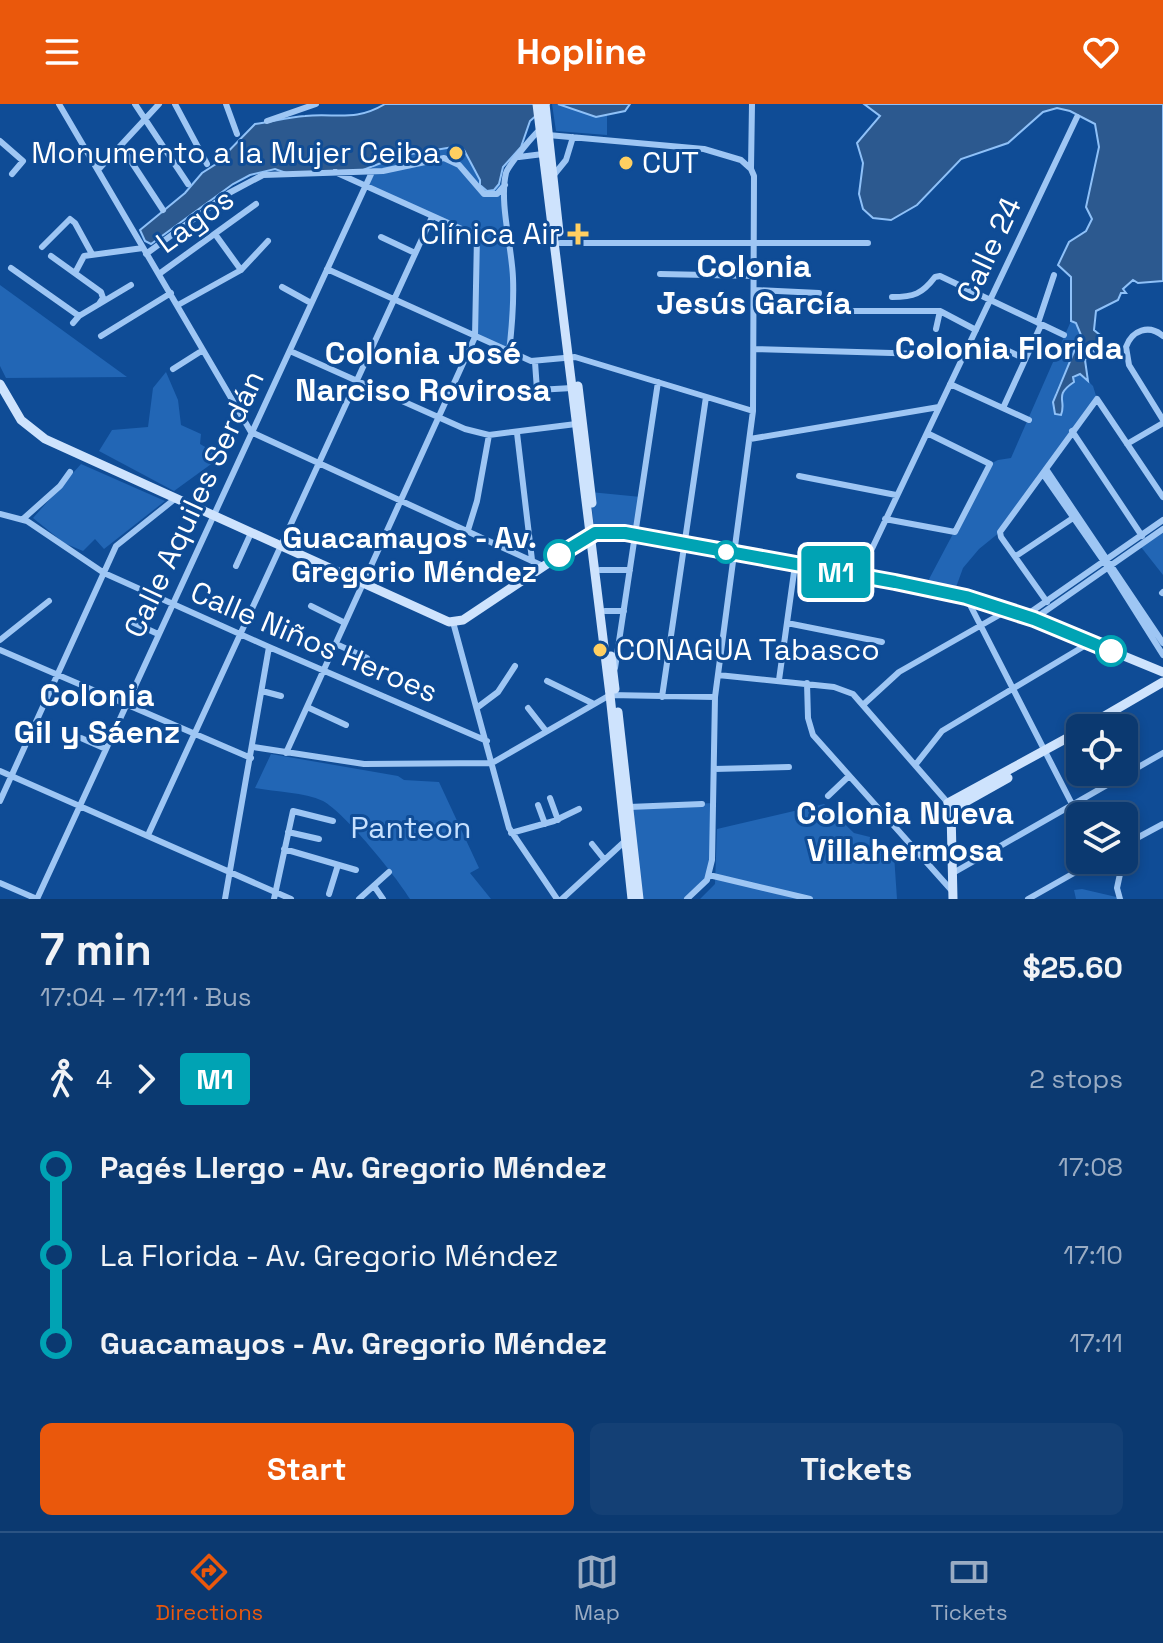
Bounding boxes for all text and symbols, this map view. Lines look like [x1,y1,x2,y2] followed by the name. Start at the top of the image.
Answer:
[516,29,647,75] text: Hopline
[40,30,84,74] icon: menu
[1079,30,1123,74] icon: heart
[31,133,440,172] place label: Monumento a la Mujer Ceiba
[642,143,699,182] place label: CUT
[447,144,465,162] marker: Monumento a la Mujer Ceiba
[617,154,635,172] marker: CUT
[148,179,241,262] street label: Lagos
[947,191,1030,309] street label: Calle 24
[420,214,560,253] place label: Clínica Air
[567,223,589,245] marker: Clínica Air
[656,246,852,323] district label: Colonia Jesús García
[895,328,1123,368] district label: Colonia Florida
[295,333,551,410] district label: Colonia José Narciso Rovirosa
[114,364,273,644] street label: Calle Aquiles Serdán
[282,518,537,591] place label: Guacamayos - Av. Gregorio Méndez
[544,540,574,570] marker: Guacamayos - Av. Gregorio Méndez
[715,541,737,563] unlabelled marker
[800,546,872,598] line badge: M1
[817,554,855,590] text: M1
[185,572,444,711] street label: Calle Niños Heroes
[616,630,880,669] place label: CONAGUA Tabasco
[1096,636,1126,666] unlabelled marker
[591,641,609,659] marker: CONAGUA Tabasco
[14,675,180,752] district label: Colonia Gil y Sáenz
[1066,714,1138,874] map controls
[1066,714,1138,786] button: locate
[796,793,1014,870] district label: Colonia Nueva Villahermosa
[1066,802,1138,874] button: layers
[351,808,471,847] park label: Panteon
[40,922,152,978] text: 7 min
[1022,948,1123,987] text: $25.60
[40,980,252,1014] text: 17:04 – 17:11 · Bus
[40,1057,84,1101] icon: walk
[124,1057,168,1101] icon: forward
[196,1061,234,1097] text: M1
[96,1062,112,1096] text: 4
[1029,1062,1123,1096] text: 2 stops
[100,1148,607,1187] text: Pagés Llergo - Av. Gregorio Méndez
[1058,1150,1123,1184] text: 17:08
[100,1236,558,1275] text: La Florida - Av. Gregorio Méndez
[1063,1238,1123,1272] text: 17:10
[100,1324,607,1363] text: Guacamayos - Av. Gregorio Méndez
[1069,1326,1123,1360] text: 17:11
[40,1423,574,1515] button: Start
[590,1423,1123,1515] button: Tickets
[155,1550,263,1626] tab: Directions
[574,1550,620,1626] tab: Map
[931,1550,1008,1626] tab: Tickets

